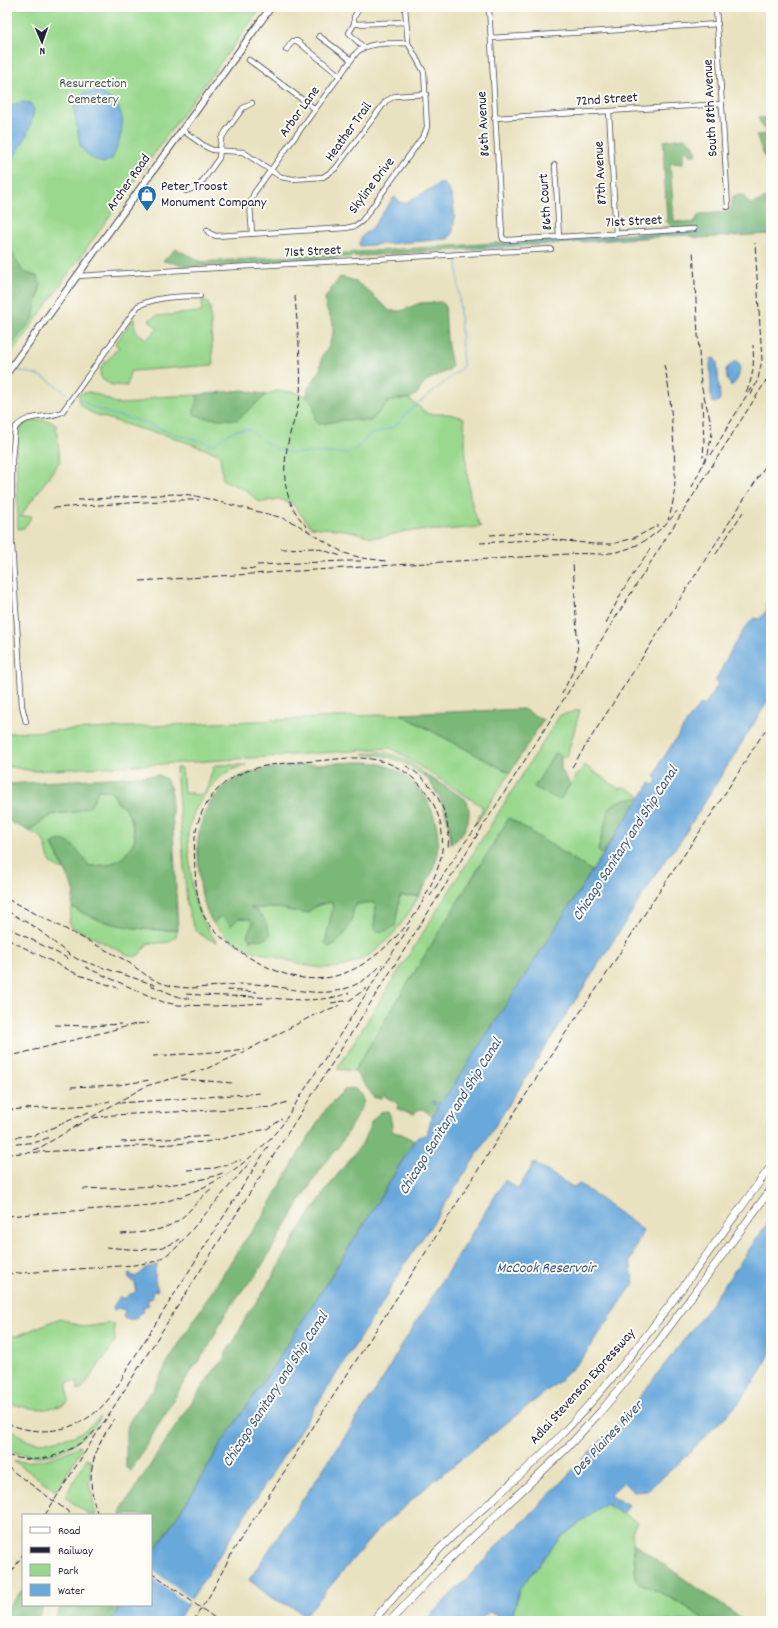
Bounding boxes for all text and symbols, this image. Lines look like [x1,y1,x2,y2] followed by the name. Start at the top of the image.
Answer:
[22,22,62,62] north arrow
[39,42,45,58] text: N
[698,59,724,157] street label: South 88th Avenue
[59,74,127,110] park label: Resurrection Cemetery
[275,82,325,142] street label: Arbor Lane
[576,88,638,112] street label: 72nd Street
[472,91,496,157] street label: 86th Avenue
[321,98,378,166] street label: Heather Trail
[589,140,613,206] street label: 87th Avenue
[102,150,156,216] street label: Archer Road
[344,154,400,218] street label: Skyline Drive
[534,173,558,231] street label: 86th Court
[161,177,267,213] place label: Peter Troost Monument Company
[136,184,158,212] shop icon: Peter Troost Monument Company
[605,211,663,233] street label: 71st Street
[284,241,342,263] street label: 71st Street
[568,761,685,926] water label: Chicago Sanitary and Ship Canal
[394,1033,509,1199] water label: Chicago Sanitary and Ship Canal
[497,1258,597,1280] water label: McCook Reservoir
[218,1307,335,1472] water label: Chicago Sanitary and Ship Canal
[525,1324,641,1449] street label: Adlai Stevenson Expressway
[567,1395,650,1482] water label: Des Plaines River
[22,1514,152,1606] legend
[58,1523,80,1540] text: Road
[58,1543,94,1560] text: Railway
[58,1563,79,1580] text: Park
[58,1583,85,1600] text: Water

